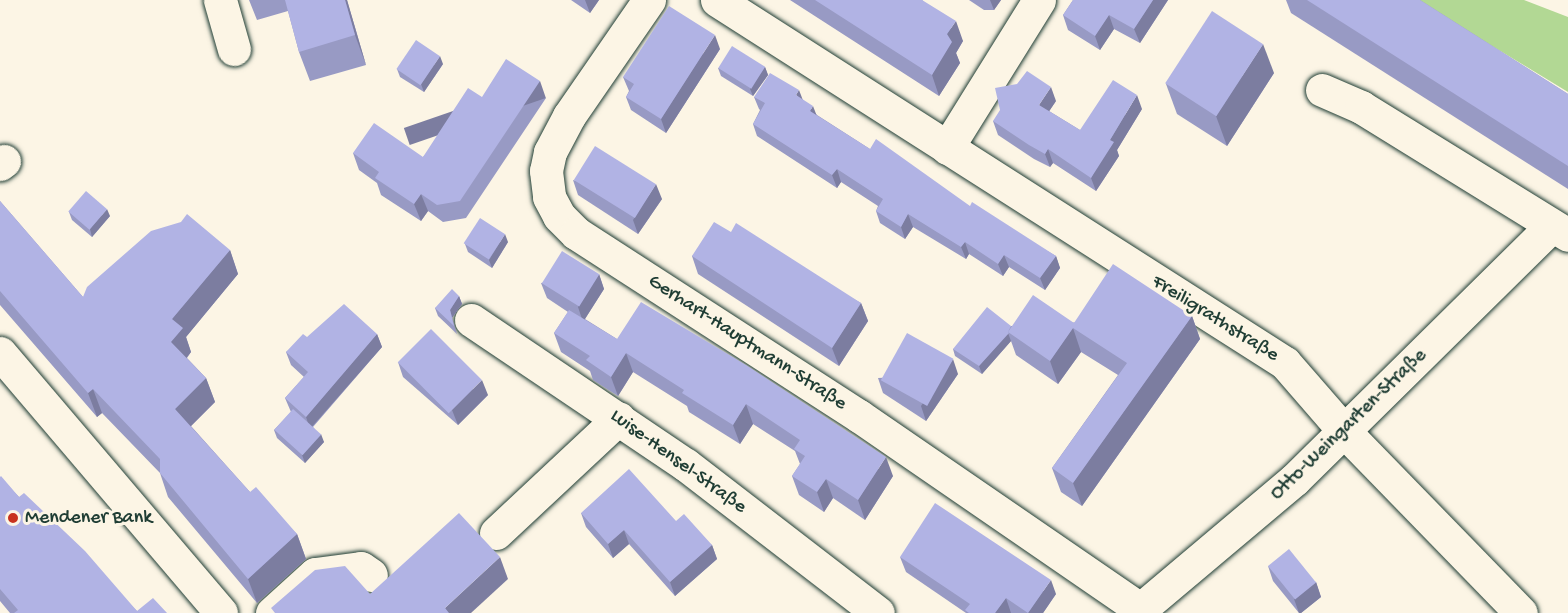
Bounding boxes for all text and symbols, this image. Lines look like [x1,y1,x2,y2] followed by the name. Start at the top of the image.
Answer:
[643,270,851,416] street label: Gerhart-Hauptmann-Straße
[1147,270,1283,368] street label: Freiligrathstraße
[1266,344,1432,506] street label: Otto-Weingarten-Straße
[605,404,751,520] street label: Luise-Hensel-Straße
[25,506,152,530] place label: Mendener Bank
[6,511,20,525] marker: Mendener Bank

